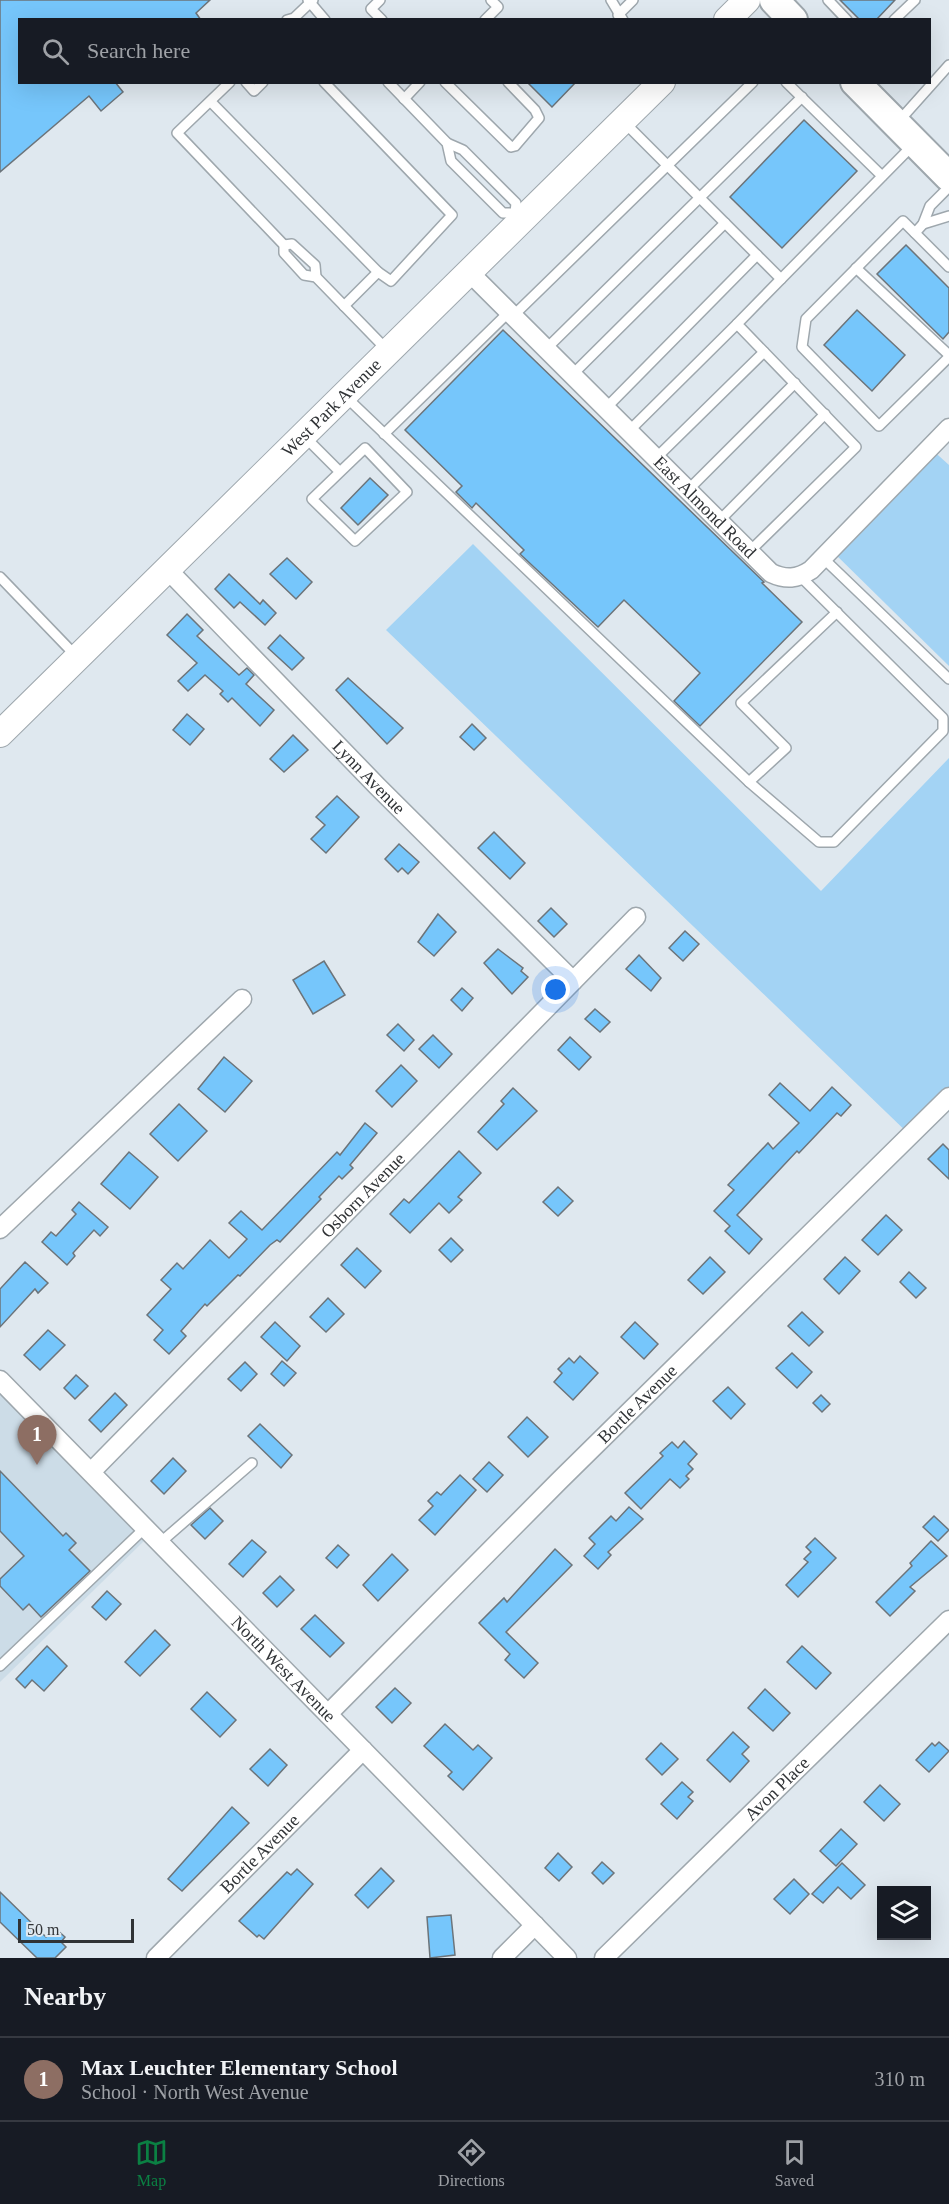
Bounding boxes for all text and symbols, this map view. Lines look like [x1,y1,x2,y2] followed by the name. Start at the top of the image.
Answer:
[18,18,931,84] search box
[39,35,72,68] icon: search
[87,38,190,63] text: Search here
[278,355,385,461] street label: West Park Avenue
[650,452,760,562] street label: East Almond Road
[328,736,409,818] street label: Lynn Avenue
[541,975,570,1004] your location
[317,1148,409,1242] street label: Osborn Avenue
[594,1361,681,1447] street label: Bortle Avenue
[18,1416,57,1465] pin: 1
[227,1612,340,1726] street label: North West Avenue
[741,1753,813,1825] street label: Avon Place
[216,1810,303,1897] street label: Bortle Avenue
[877,1886,931,1940] map controls
[877,1886,931,1940] button: layers
[18,1916,134,1944] scale bar
[27,1921,59,1938] text: 50 m
[24,1982,106,2011] text: Nearby
[81,2055,398,2080] text: Max Leuchter Elementary School
[39,2068,49,2090] text: 1
[874,2068,925,2090] text: 310 m
[81,2081,309,2103] text: School · North West Avenue
[135,2136,168,2190] tab: Map
[438,2136,505,2190] tab: Directions
[775,2136,814,2190] tab: Saved

